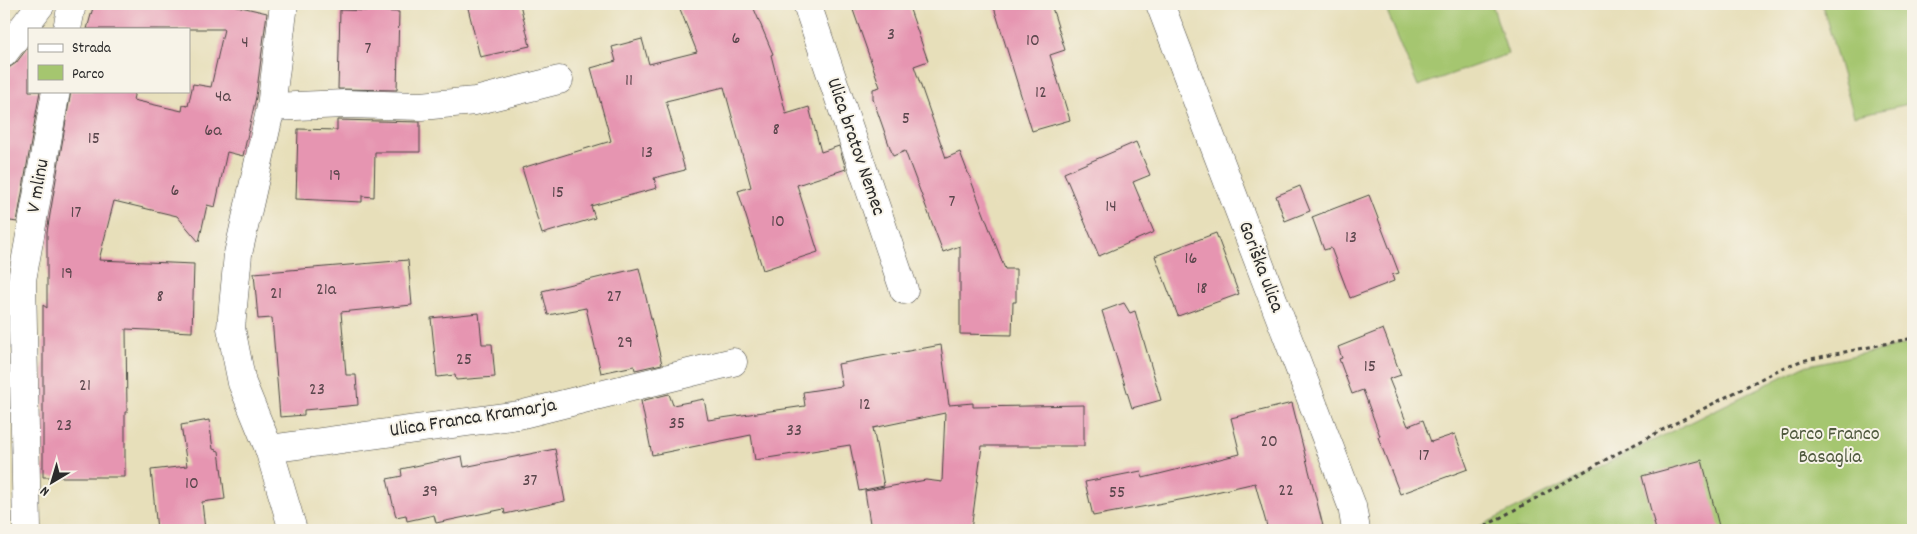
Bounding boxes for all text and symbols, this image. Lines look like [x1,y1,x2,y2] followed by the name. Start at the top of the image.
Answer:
[887,23,895,48] house number: 3
[732,27,740,52] house number: 6
[28,28,190,92] legend
[1026,29,1040,54] house number: 10
[241,31,249,56] house number: 4
[365,37,372,62] house number: 7
[72,38,112,60] text: Strada
[72,64,104,86] text: Parco
[625,69,633,94] house number: 11
[818,74,892,220] street label: Ulica bratov Nemec
[1035,81,1047,106] house number: 12
[215,85,232,110] house number: 4a
[902,107,910,132] house number: 5
[772,118,780,143] house number: 8
[204,119,222,144] house number: 6a
[88,127,100,152] house number: 15
[641,141,653,166] house number: 13
[21,157,57,215] street label: V mlinu
[329,164,341,189] house number: 19
[171,179,179,204] house number: 6
[552,181,564,206] house number: 15
[949,190,956,215] house number: 7
[1105,195,1117,220] house number: 14
[71,201,82,226] house number: 17
[771,210,785,235] house number: 10
[1230,217,1290,317] street label: Goriška ulica
[1345,226,1357,251] house number: 13
[1185,247,1197,272] house number: 16
[61,262,73,287] house number: 19
[1196,277,1208,302] house number: 18
[316,278,337,303] house number: 21a
[270,282,282,307] house number: 21
[156,285,164,310] house number: 8
[607,285,621,310] house number: 27
[617,331,633,356] house number: 29
[456,348,472,373] house number: 25
[1364,355,1376,380] house number: 15
[79,374,91,399] house number: 21
[309,378,325,403] house number: 23
[388,392,559,446] street label: Ulica Franca Kramarja
[859,393,871,418] house number: 12
[669,412,685,437] house number: 35
[56,414,72,439] house number: 23
[786,419,802,444] house number: 33
[1780,421,1880,472] park label: Parco Franco Basaglia
[1260,430,1278,455] house number: 20
[1419,444,1430,469] house number: 17
[28,456,78,506] north arrow
[523,469,538,494] house number: 37
[185,472,199,497] house number: 10
[1278,479,1294,504] house number: 22
[422,480,438,505] house number: 39
[36,481,54,501] text: N
[1109,481,1125,506] house number: 55

